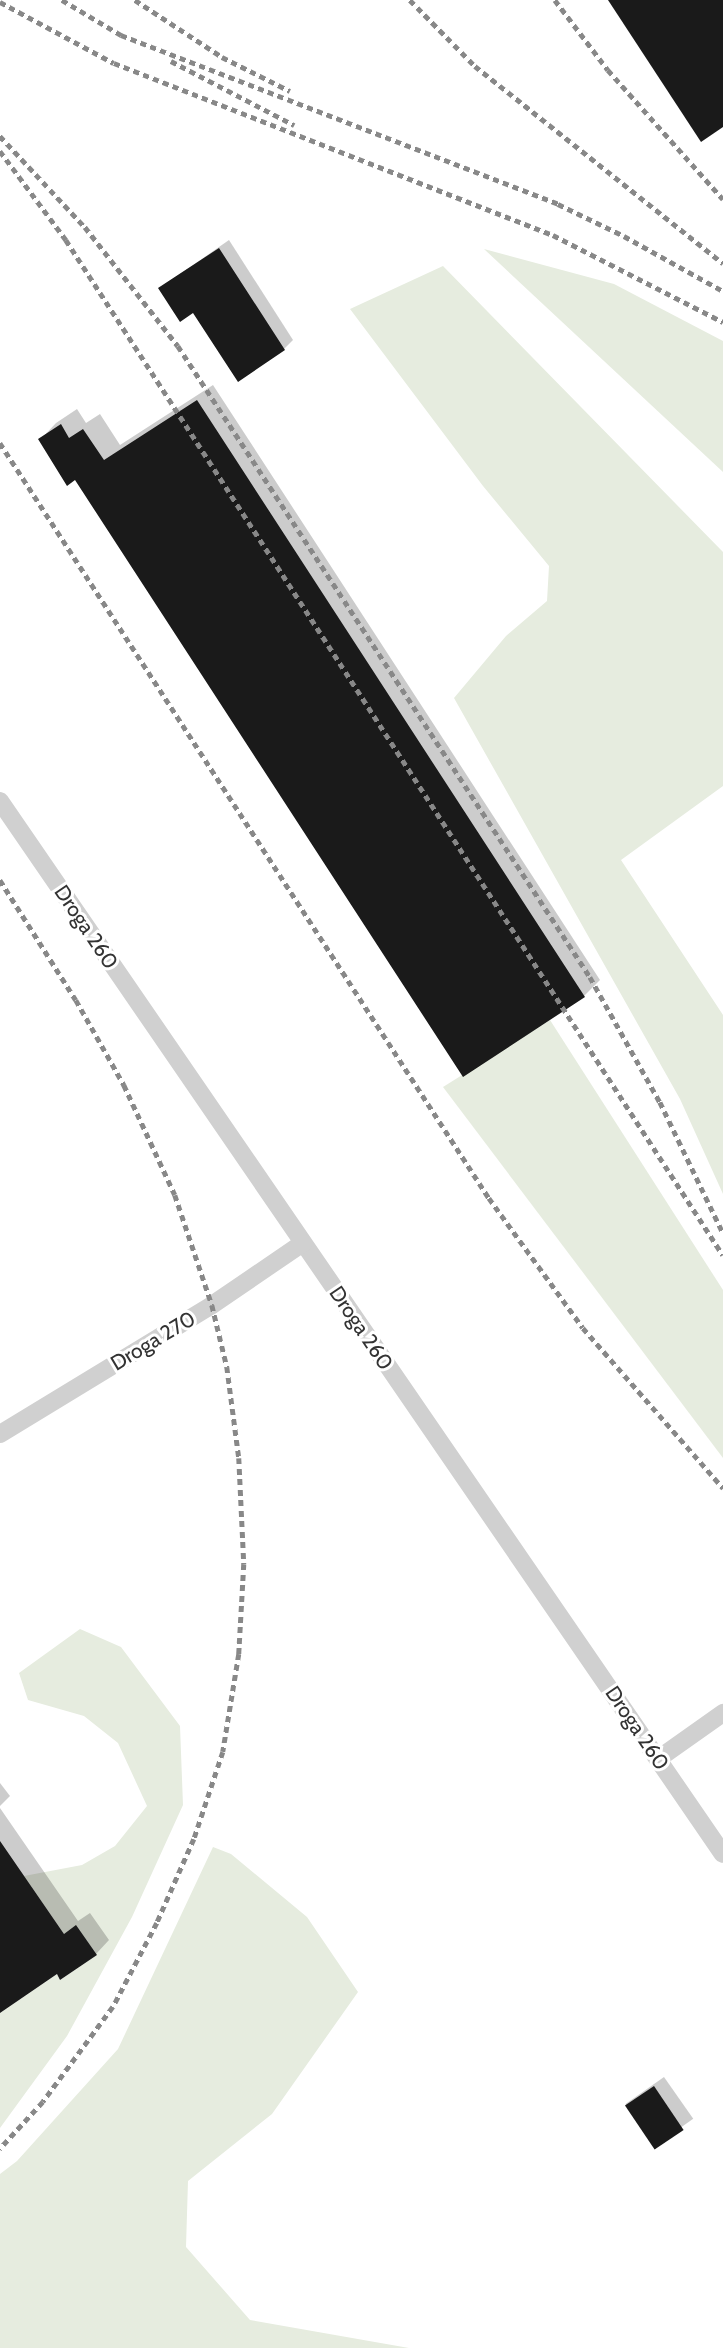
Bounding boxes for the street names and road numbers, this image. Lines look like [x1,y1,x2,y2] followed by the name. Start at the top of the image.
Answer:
[49,880,123,974] street label: Droga 260
[324,1281,398,1375] street label: Droga 260
[106,1306,200,1376] street label: Droga 270
[600,1681,674,1775] street label: Droga 260

